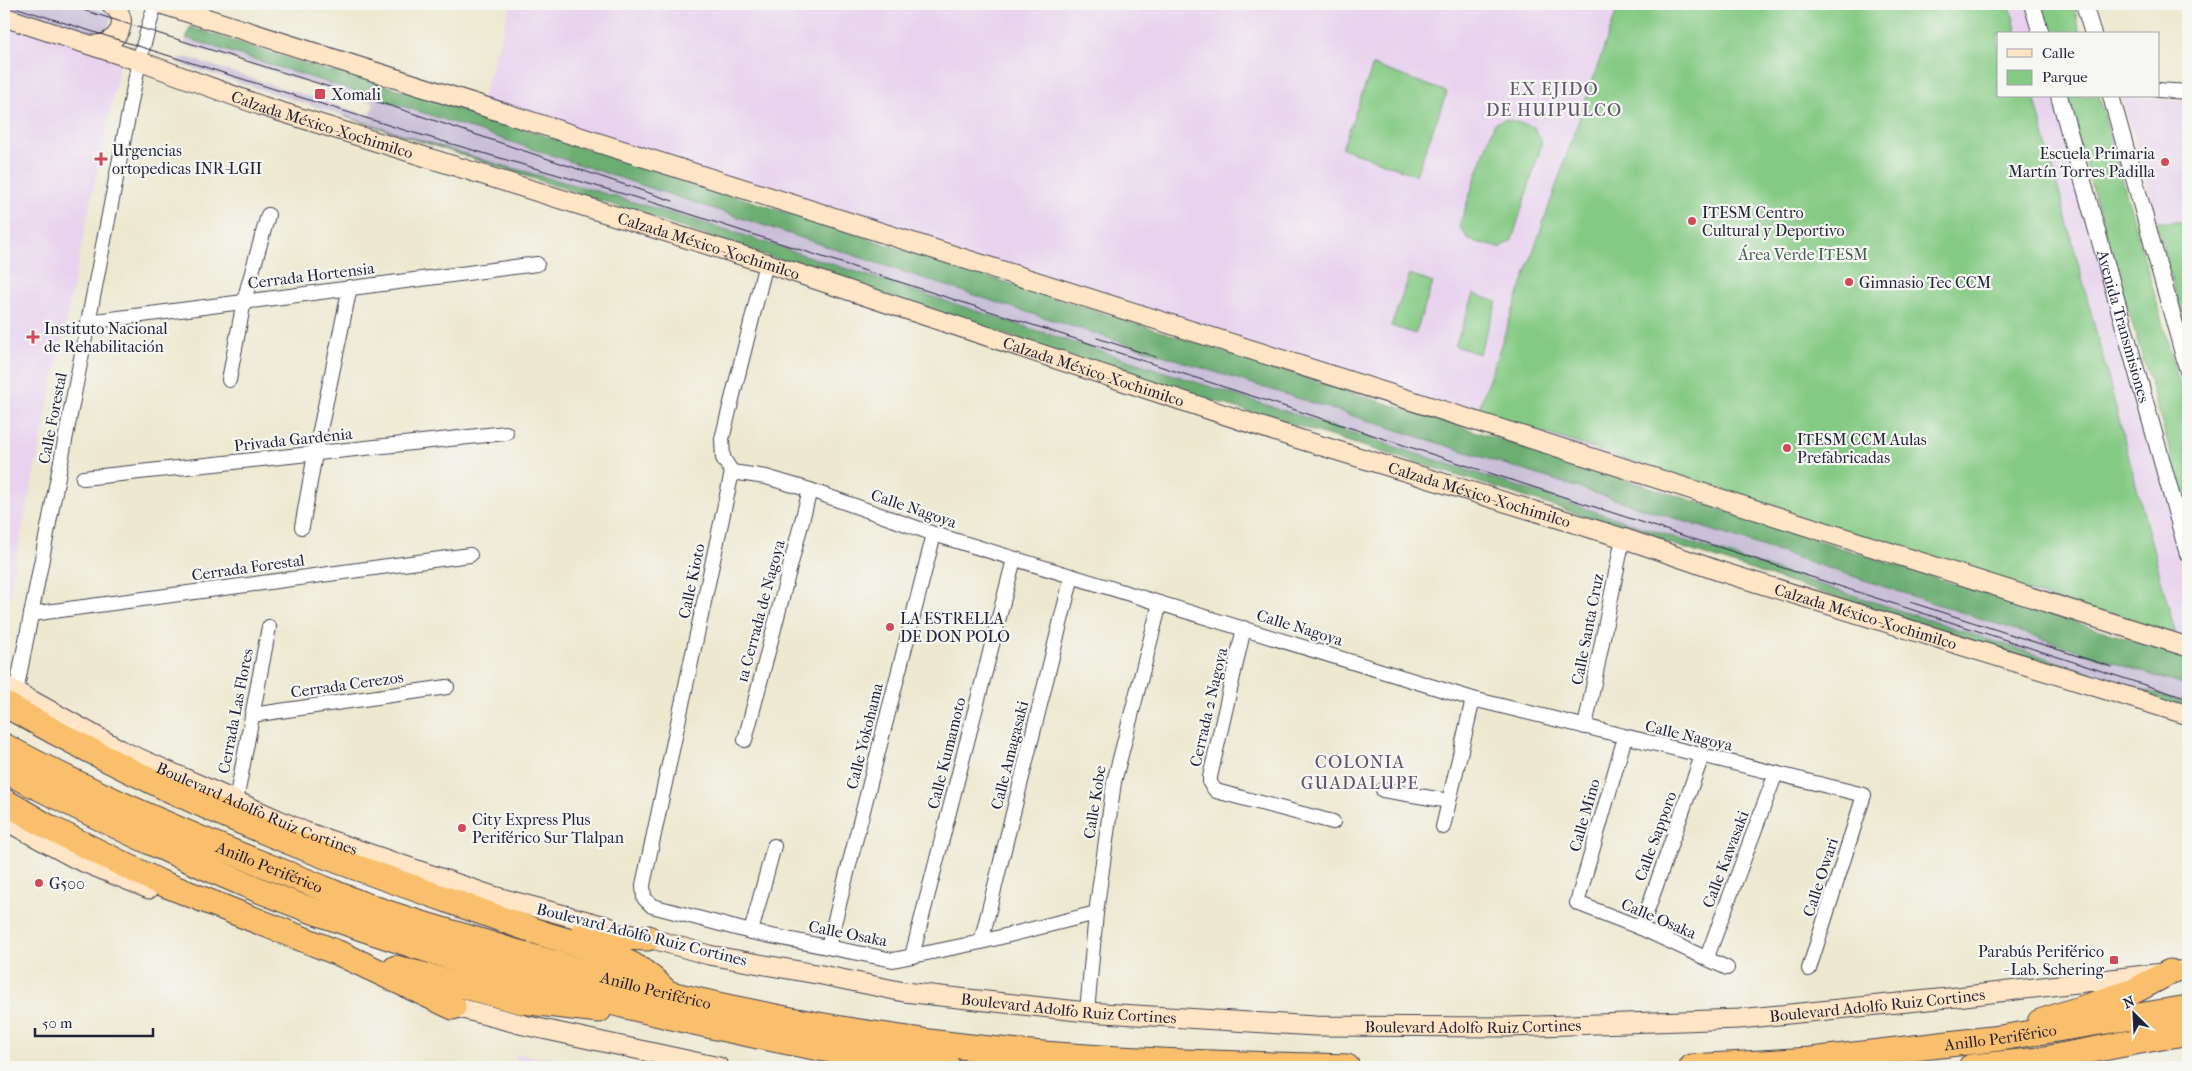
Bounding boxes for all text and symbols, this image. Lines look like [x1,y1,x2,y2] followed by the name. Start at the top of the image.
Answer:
[1997,32,2160,98] legend
[2042,44,2075,62] text: Calle
[2042,68,2088,86] text: Parque
[1486,79,1622,121] district label: EX EJIDO DE HUIPULCO
[331,85,381,104] place label: Xomali
[229,87,415,163] street label: Calzada México-Xochimilco
[313,87,327,101] marker: Xomali
[112,141,262,178] place label: Urgencias ortopedicas INR-LGII
[2008,144,2156,181] place label: Escuela Primaria Martín Torres Padilla
[94,152,108,166] marker: Urgencias ortopedicas INR-LGII
[2159,156,2171,168] marker: Escuela Primaria Martín Torres Padilla
[1702,203,1845,240] place label: ITESM Centro Cultural y Deportivo
[615,208,802,283] street label: Calzada México-Xochimilco
[1686,215,1698,227] marker: ITESM Centro Cultural y Deportivo
[1737,244,1868,264] park label: Área Verde ITESM
[2093,247,2154,405] street label: Avenida Transmisiones
[247,258,376,293] street label: Cerrada Hortensia
[1859,273,1992,292] place label: Gimnasio Tec CCM
[1843,276,1855,288] marker: Gimnasio Tec CCM
[44,319,168,356] place label: Instituto Nacional de Rehabilitación
[26,330,40,344] marker: Instituto Nacional de Rehabilitación
[1000,333,1187,411] street label: Calzada México-Xochimilco
[34,370,71,465] street label: Calle Forestal
[233,424,354,455] street label: Privada Gardenia
[1797,430,1927,467] place label: ITESM CCM Aulas Prefabricadas
[1781,442,1793,454] marker: ITESM CCM Aulas Prefabricadas
[1386,458,1573,531] street label: Calzada México-Xochimilco
[869,485,960,532] street label: Calle Nagoya
[732,537,789,685] street label: 1a Cerrada de Nagoya
[674,542,709,620] street label: Calle Kioto
[190,550,306,585] street label: Cerrada Forestal
[1567,572,1608,687] street label: Calle Santa Cruz
[1772,580,1959,654] street label: Calzada México-Xochimilco
[1254,605,1346,650] street label: Calle Nagoya
[900,609,1010,646] place label: LA ESTRELLA DE DON POLO
[884,621,896,633] marker: LA ESTRELLA DE DON POLO
[1186,645,1232,769] street label: Cerrada 2 Nagoya
[214,647,257,775] street label: Cerrada Las Flores
[289,667,405,702] street label: Cerrada Cerezos
[842,680,887,791] street label: Calle Yokohama
[923,695,970,811] street label: Calle Kumamoto
[987,698,1032,812] street label: Calle Amagasaki
[1643,716,1735,755] street label: Calle Nagoya
[1301,752,1419,794] district label: COLONIA GUADALUPE
[153,758,360,859] street label: Boulevard Adolfo Ruiz Cortines
[1079,764,1110,840] street label: Calle Kobe
[1565,777,1604,854] street label: Calle Mino
[1630,789,1680,884] street label: Calle Sapporo
[1698,808,1753,910] street label: Calle Kawasaki
[472,810,625,847] place label: City Express Plus Periférico Sur Tlalpan
[456,822,468,834] marker: City Express Plus Periférico Sur Tlalpan
[1799,835,1842,919] street label: Calle Owari
[212,837,326,897] street label: Anillo Periférico
[49,874,85,893] place label: G500
[33,877,45,889] marker: G500
[1618,894,1700,943] street label: Calle Osaka
[535,899,749,970] street label: Boulevard Adolfo Ruiz Cortines
[807,917,889,951] street label: Calle Osaka
[1978,942,2104,979] place label: Parabús Periférico - Lab. Schering
[2108,954,2120,966] marker: Parabús Periférico - Lab. Schering
[598,967,713,1013] street label: Anillo Periférico
[1769,985,1986,1026] street label: Boulevard Adolfo Ruiz Cortines
[2110,988,2160,1038] north arrow
[960,989,1177,1027] street label: Boulevard Adolfo Ruiz Cortines
[2121,993,2138,1013] text: N
[35,1006,152,1038] scale bar
[42,1014,73,1032] text: 50 m
[1365,1015,1582,1037] street label: Boulevard Adolfo Ruiz Cortines
[1942,1020,2058,1055] street label: Anillo Periférico

